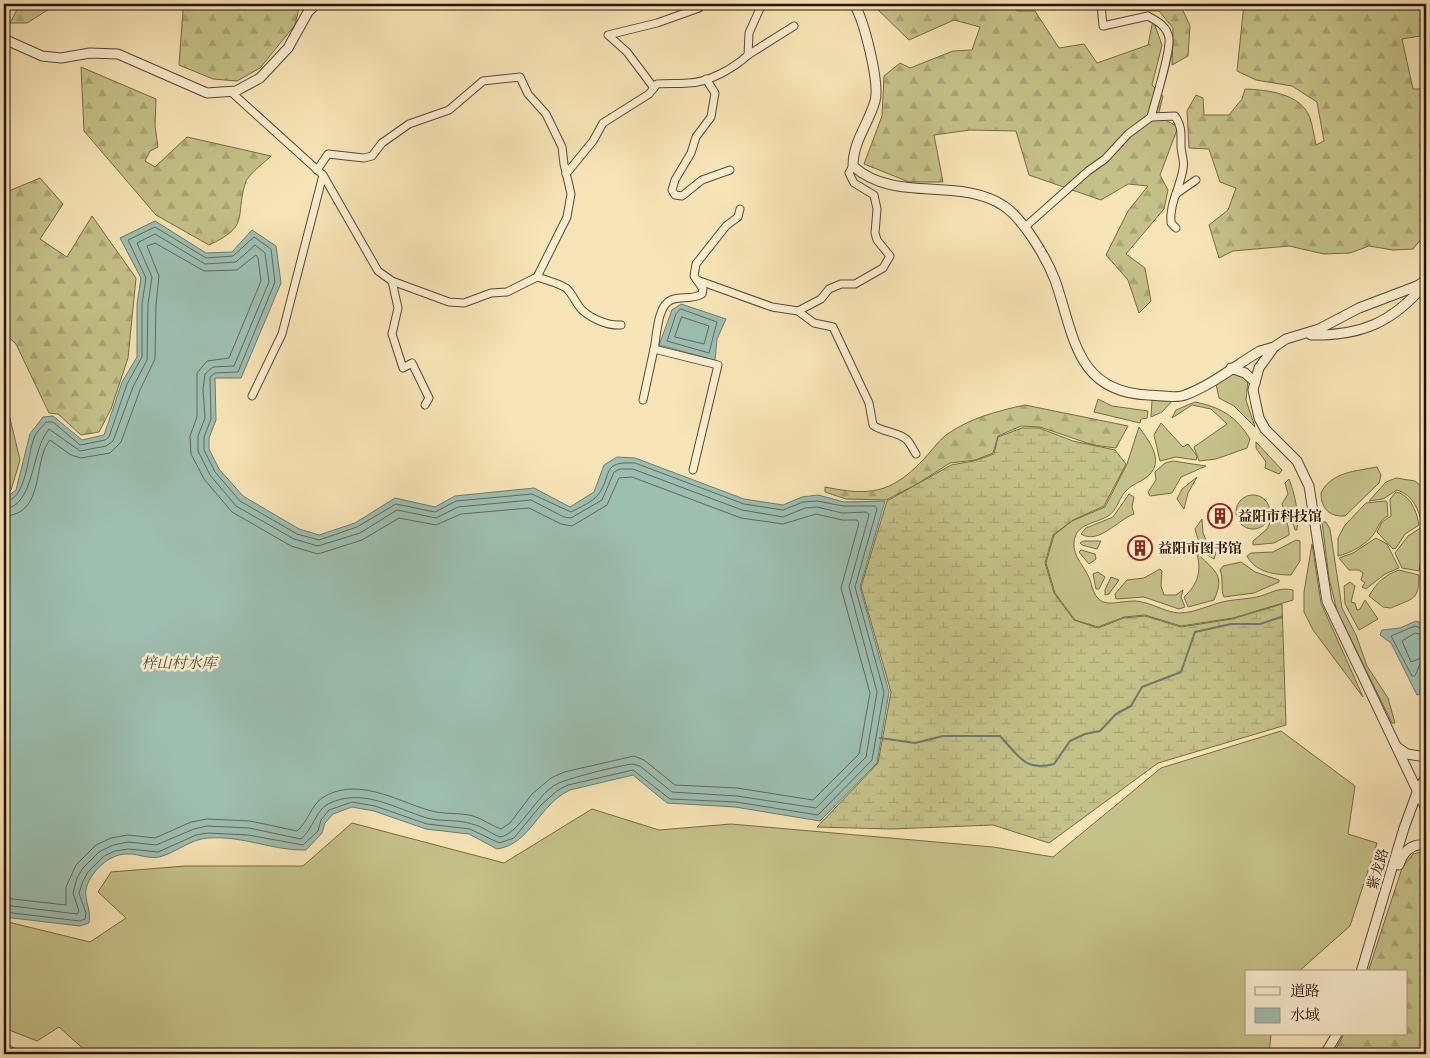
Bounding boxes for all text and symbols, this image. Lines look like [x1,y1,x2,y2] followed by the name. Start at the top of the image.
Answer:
[1207,503,1233,529] building icon: 益阳市科技馆
[1238,507,1322,526] place label: 益阳市科技馆
[1127,535,1153,561] building icon: 益阳市图书馆
[1158,539,1242,558] place label: 益阳市图书馆
[141,653,219,673] water label: 梓山村水库
[1363,846,1393,892] street label: 紫龙路
[1245,970,1408,1036] legend
[1290,981,1320,1001] text: 道路
[1290,1005,1320,1025] text: 水域

